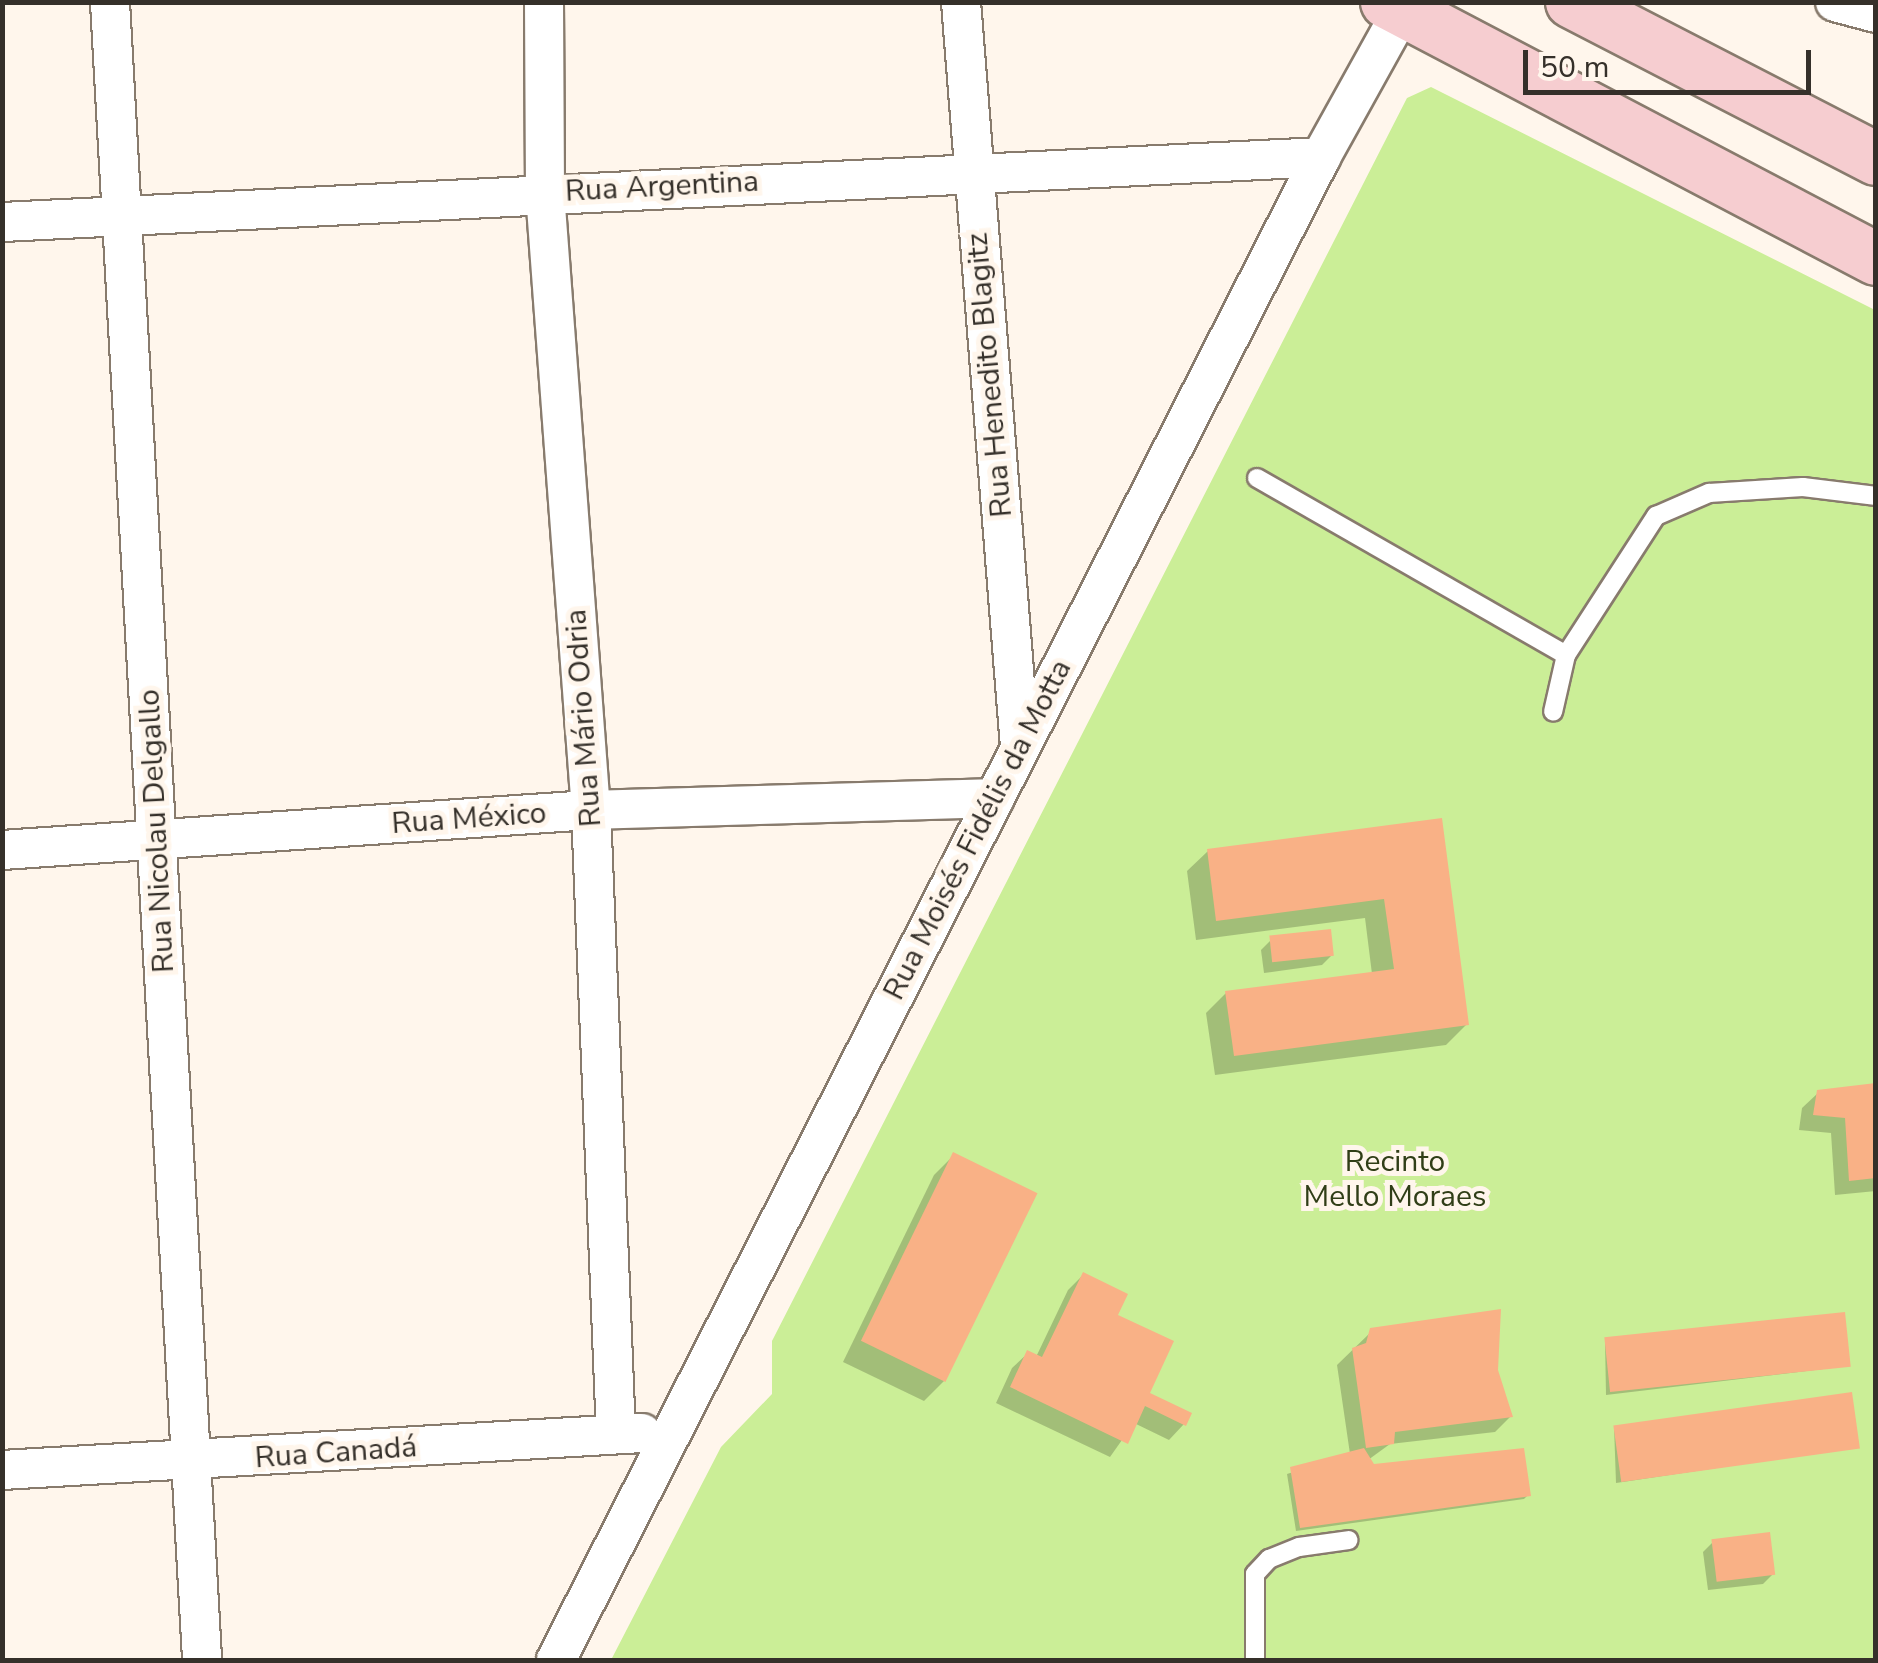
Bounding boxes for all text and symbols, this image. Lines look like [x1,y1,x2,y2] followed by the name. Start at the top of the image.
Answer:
[1528,30,1816,92] scale bar
[1540,47,1609,88] text: 50 m
[564,164,760,210] street label: Rua Argentina
[960,231,1020,519] street label: Rua Henedito Blagitz
[558,608,610,828] street label: Rua Mário Odria
[876,654,1080,1006] street label: Rua Moisés Fidélis da Motta
[132,688,182,974] street label: Rua Nicolau Delgallo
[390,796,548,842] street label: Rua México
[1304,1144,1486,1214] park label: Recinto Mello Moraes
[254,1429,418,1477] street label: Rua Canadá

